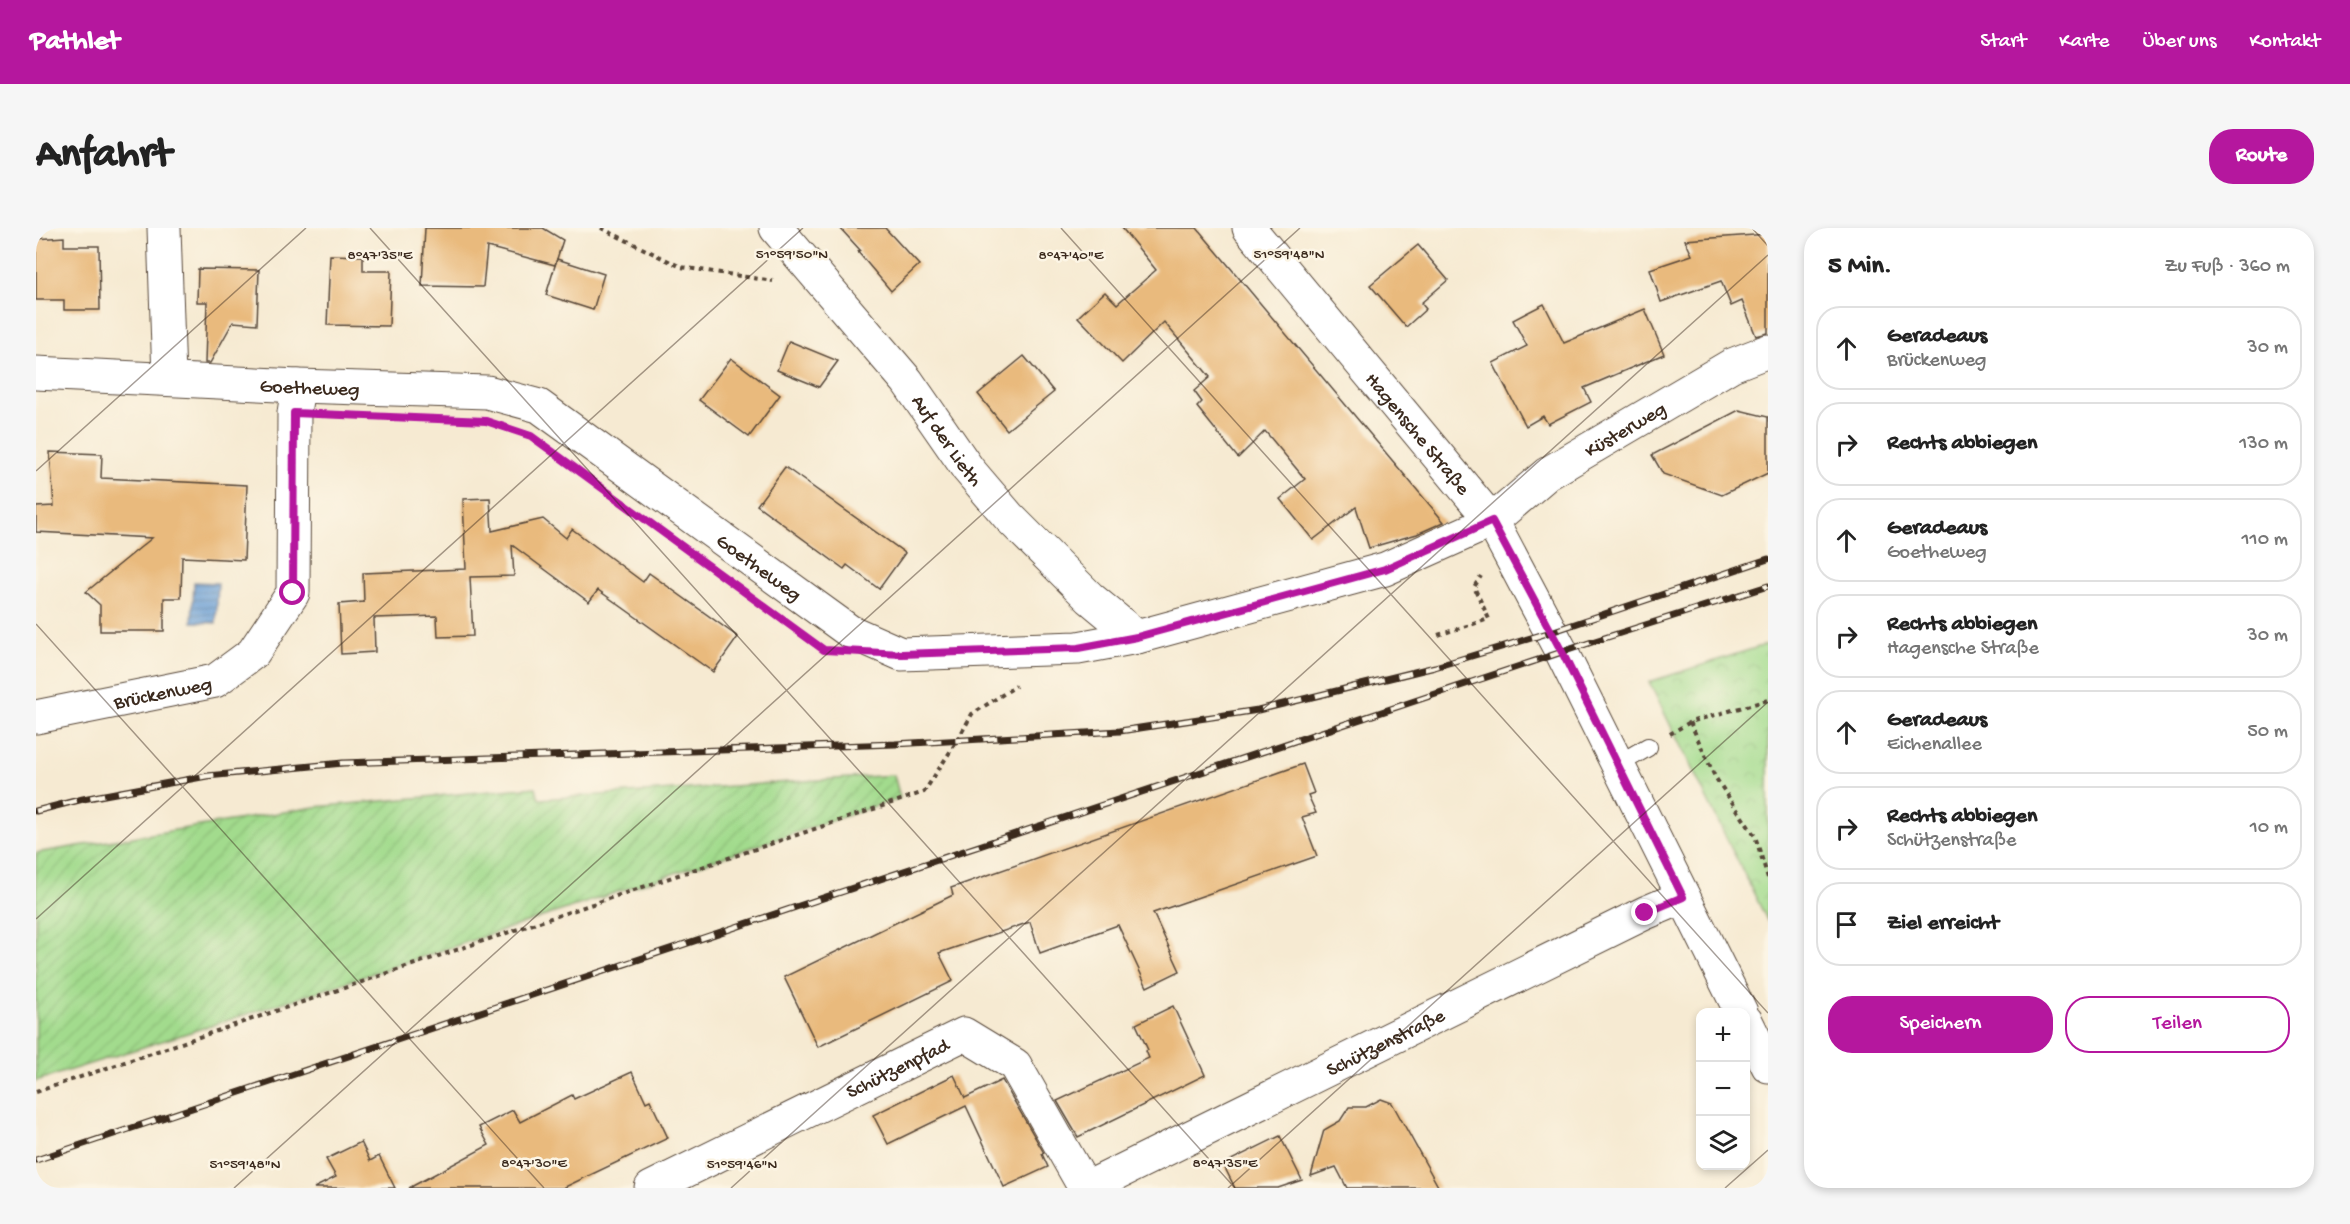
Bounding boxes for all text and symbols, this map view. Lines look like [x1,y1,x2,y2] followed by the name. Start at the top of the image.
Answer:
[30,26,120,59] text: Pathlet
[1980,30,2026,55] text: Start
[2059,30,2109,55] text: Karte
[2142,30,2216,55] text: Über uns
[2249,30,2320,55] text: Kontakt
[2209,129,2314,184] button: Route
[36,132,171,181] text: Anfahrt
[756,246,828,264] text: 51°59'50"N
[1253,246,1325,264] text: 51°59'48"N
[348,247,413,265] text: 8°47'35"E
[1039,247,1104,265] text: 8°47'40"E
[1828,252,1892,283] text: 5 Min.
[2165,256,2290,279] text: Zu Fuß · 360 m
[1887,324,1987,350] text: Geradeaus
[1830,332,1863,365] icon: ahead
[2247,337,2288,360] text: 30 m
[1887,350,1986,373] text: Brückenweg
[1359,369,1474,501] street label: Hagensche Straße
[259,376,360,403] street label: Goetheweg
[905,391,986,493] street label: Auf der Lieth
[1581,398,1671,464] street label: Küsterweg
[1830,428,1863,461] icon: right
[1887,431,2037,457] text: Rechts abbiegen
[2239,433,2288,456] text: 130 m
[1887,516,1987,542] text: Geradeaus
[1830,524,1863,557] icon: ahead
[2242,529,2288,552] text: 110 m
[711,530,805,608] street label: Goetheweg
[1887,542,1987,565] text: Goetheweg
[279,579,305,605] route start
[1887,612,2037,638] text: Rechts abbiegen
[1830,620,1863,653] icon: right
[2247,625,2288,648] text: 30 m
[1887,638,2039,661] text: Hagensche Straße
[111,674,214,716] street label: Brückenweg
[1887,708,1987,734] text: Geradeaus
[1830,716,1863,749] icon: ahead
[2247,721,2288,744] text: 50 m
[1887,734,1982,757] text: Eichenallee
[1887,804,2037,830] text: Rechts abbiegen
[1830,812,1863,845] icon: right
[2250,817,2288,840] text: 10 m
[1887,830,2016,853] text: Schützenstraße
[1631,899,1657,925] route end
[1830,908,1863,941] icon: arrive
[1887,911,1999,937] text: Ziel erreicht
[1828,996,2053,1053] button: Speichern
[2065,996,2290,1053] button: Teilen
[1323,1005,1450,1083] street label: Schützenstraße
[1696,1008,1750,1170] map controls
[1696,1008,1750,1062] button: +
[843,1034,956,1105] street label: Schützenpfad
[1696,1062,1750,1116] button: −
[1696,1116,1750,1170] button: layers
[501,1155,567,1173] text: 8°47'30"E
[1193,1155,1258,1173] text: 8°47'35"E
[209,1156,281,1174] text: 51°59'48"N
[707,1156,778,1174] text: 51°59'46"N

